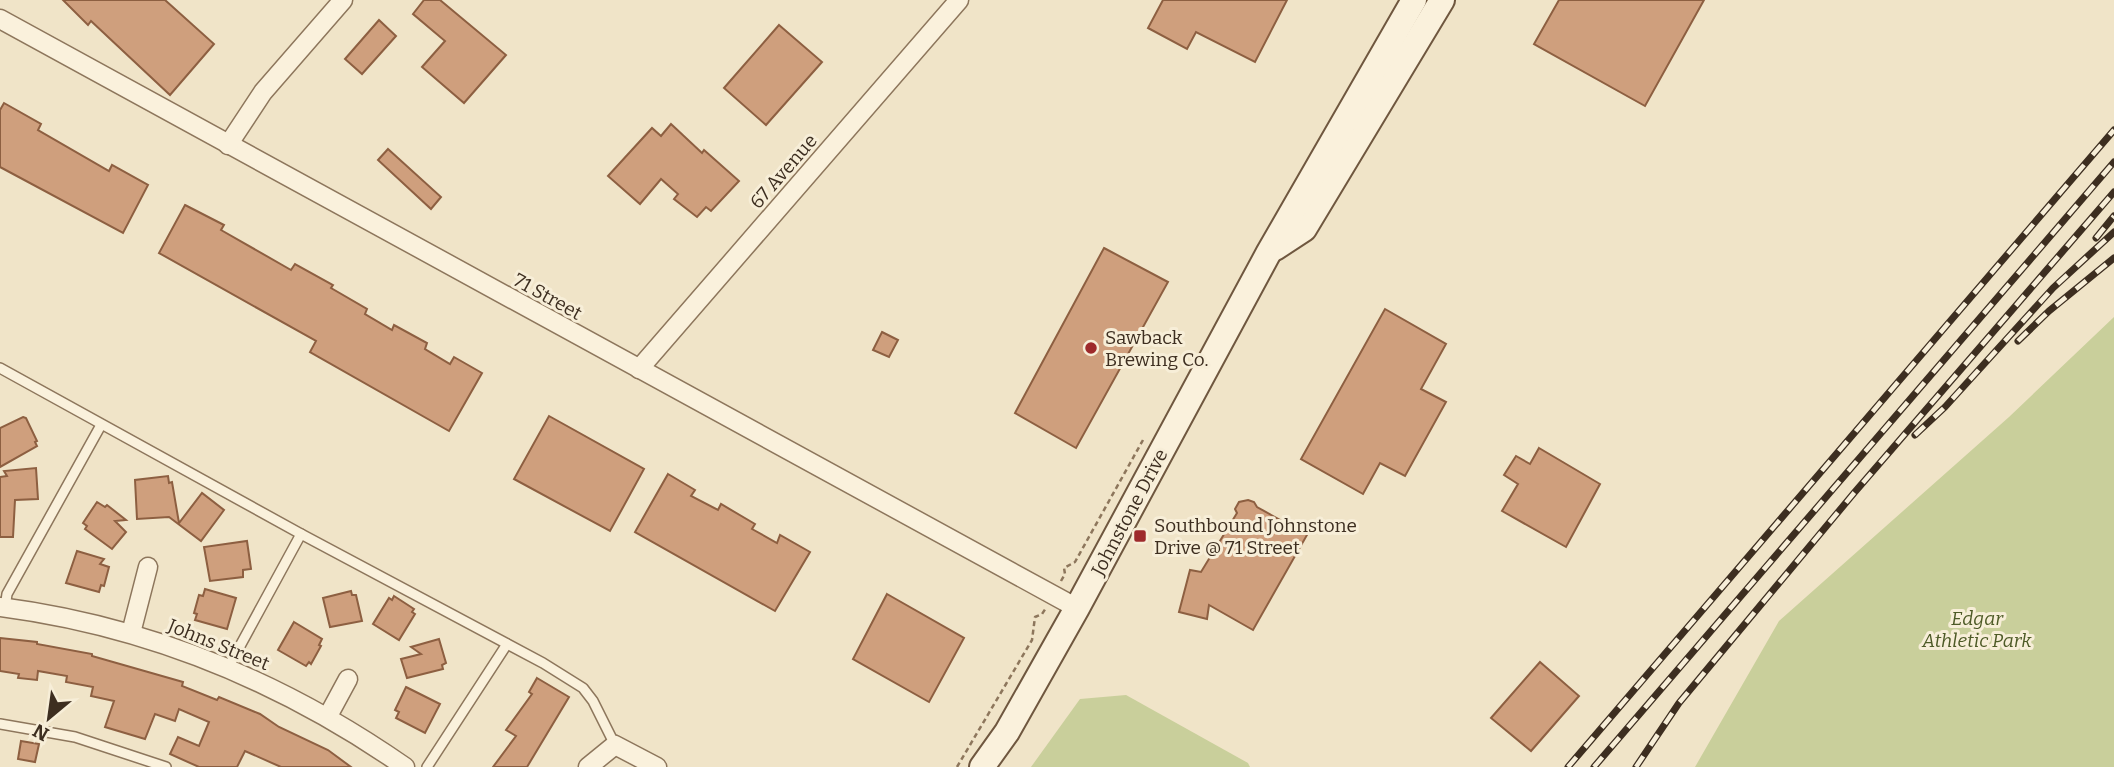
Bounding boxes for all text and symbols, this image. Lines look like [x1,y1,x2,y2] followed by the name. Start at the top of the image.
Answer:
[745,129,822,213] street label: 67 Avenue
[509,268,586,325] street label: 71 Street
[1105,326,1208,371] place label: Sawback Brewing Co.
[1083,340,1099,356] marker: Sawback Brewing Co.
[1086,445,1173,581] street label: Johnstone Drive
[1154,514,1357,559] place label: Southbound Johnstone Drive @ 71 Street
[1132,528,1148,544] marker: Southbound Johnstone Drive @ 71 Street
[1921,607,2032,652] park label: Edgar Athletic Park
[164,613,273,675] street label: Johns Street
[14,683,84,753] north arrow
[29,719,53,746] text: N

